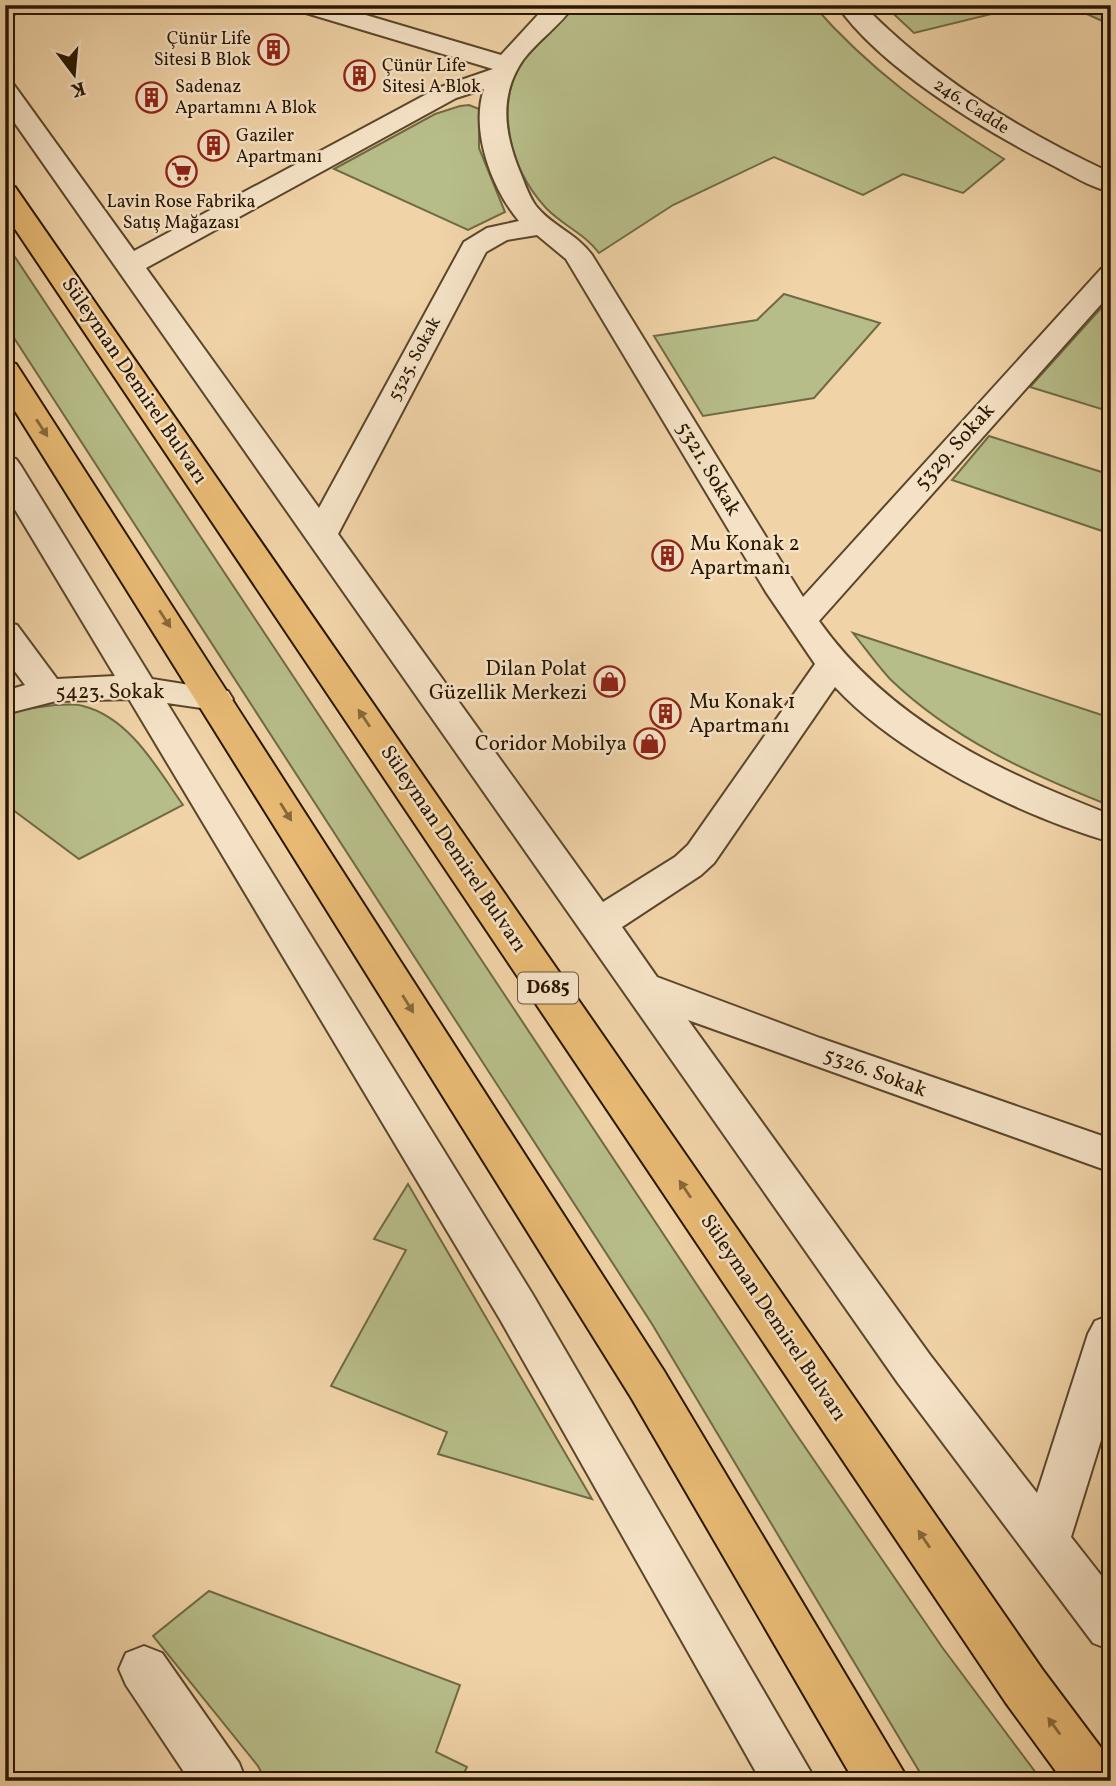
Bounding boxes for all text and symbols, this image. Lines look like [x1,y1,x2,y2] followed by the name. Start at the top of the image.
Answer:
[154,27,251,73] place label: Çünür Life Sitesi B Blok
[257,32,291,66] building icon: Çünür Life Sitesi B Blok
[38,38,108,108] north arrow
[382,54,481,100] place label: Çünür Life Sitesi A Blok
[342,59,376,93] building icon: Çünür Life Sitesi A Blok
[928,73,1014,141] street label: 246. Cadde
[68,74,88,103] text: K
[175,75,317,121] place label: Sadenaz Apartamnı A Blok
[135,80,169,114] building icon: Sadenaz Apartamnı A Blok
[236,124,322,170] place label: Gaziler Apartmanı
[196,129,230,163] building icon: Gaziler Apartmanı
[164,154,198,188] supermarket icon: Lavin Rose Fabrika Satış Mağazası
[107,190,255,236] place label: Lavin Rose Fabrika Satış Mağazası
[54,272,214,490] street label: Süleyman Demirel Bulvarı
[382,312,448,405] street label: 5325. Sokak
[908,397,1002,497] street label: 5329. Sokak
[668,416,748,522] street label: 5321. Sokak
[35,419,49,437] one-way arrow
[690,530,800,583] place label: Mu Konak 2 Apartmanı
[650,539,684,573] building icon: Mu Konak 2 Apartmanı
[158,610,171,629] one-way arrow
[429,655,587,708] place label: Dilan Polat Güzellik Merkezi
[593,664,627,698] shop icon: Dilan Polat Güzellik Merkezi
[55,678,165,707] street label: 5423. Sokak
[689,688,796,741] place label: Mu Konak 1 Apartmanı
[649,697,683,731] building icon: Mu Konak 1 Apartmanı
[357,709,371,727] one-way arrow
[633,727,667,761] shop icon: Coridor Mobilya
[475,730,627,759] place label: Coridor Mobilya
[373,740,533,958] street label: Süleyman Demirel Bulvarı
[280,802,293,821] one-way arrow
[518,972,578,1004] road number: D685
[401,994,414,1014] one-way arrow
[819,1041,931,1105] street label: 5326. Sokak
[678,1180,692,1198] one-way arrow
[693,1209,853,1427] street label: Süleyman Demirel Bulvarı
[917,1530,931,1548] one-way arrow
[1047,1717,1061,1735] one-way arrow

